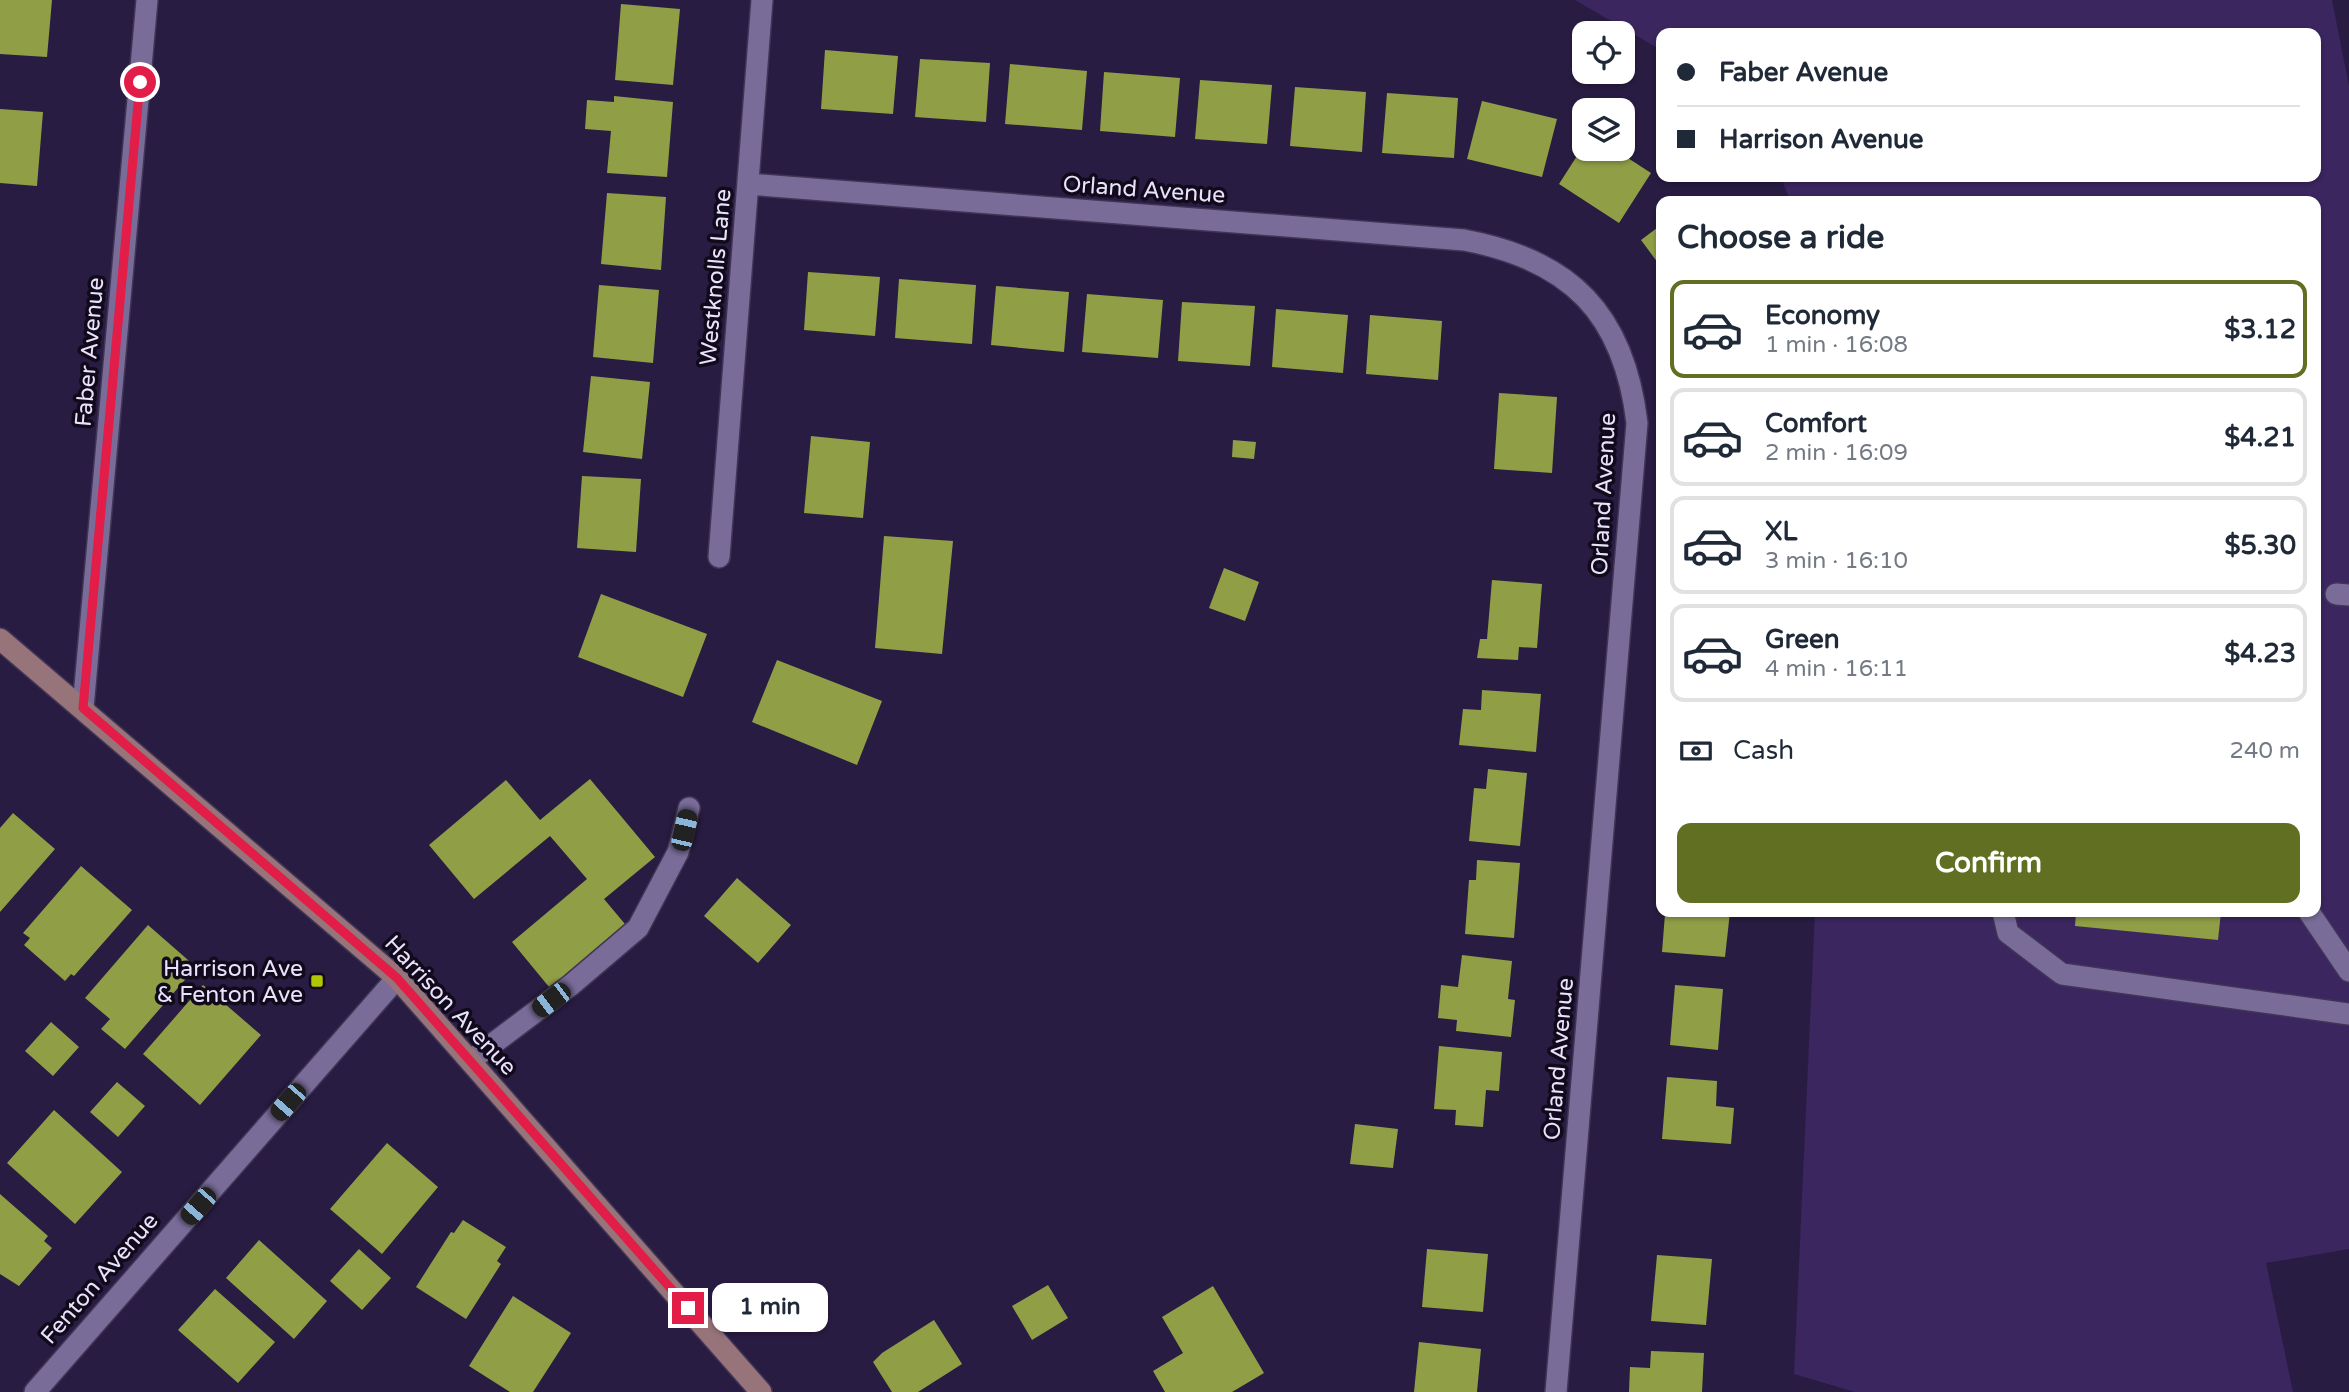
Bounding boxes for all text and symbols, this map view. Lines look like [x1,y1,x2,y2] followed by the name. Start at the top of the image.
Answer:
[1572,21,1635,161] map controls
[1572,21,1635,84] button: locate
[1719,57,1888,88] text: Faber Avenue
[124,66,156,98] route start
[1572,98,1635,161] button: layers
[1719,124,1924,155] text: Harrison Avenue
[1062,170,1226,210] street label: Orland Avenue
[694,188,738,367] street label: Westknolls Lane
[1677,219,1884,257] text: Choose a ride
[70,276,110,428] street label: Faber Avenue
[1681,298,1744,361] icon: car
[1765,300,1880,331] text: Economy
[2224,314,2296,345] text: $3.12
[1765,331,1908,359] text: 1 min · 16:08
[1681,406,1744,469] icon: car
[1765,408,1867,439] text: Comfort
[1586,412,1622,576] street label: Orland Avenue
[2224,422,2296,453] text: $4.21
[1765,439,1908,467] text: 2 min · 16:09
[1681,514,1744,577] icon: car
[1765,516,1797,547] text: XL
[2224,530,2296,561] text: $5.30
[1765,547,1908,575] text: 3 min · 16:10
[1681,622,1744,685] icon: car
[1765,624,1840,655] text: Green
[2224,638,2296,669] text: $4.23
[1765,655,1908,683] text: 4 min · 16:11
[1677,732,1715,770] icon: cash
[1733,735,1794,766] text: Cash
[2230,737,2300,765] text: 240 m
[670,807,699,853] car
[1677,823,2300,903] button: Confirm
[378,930,522,1081] street label: Harrison Avenue
[156,955,303,1009] place label: Harrison Ave & Fenton Ave
[309,973,325,989] marker: Harrison Ave & Fenton Ave
[1538,977,1580,1141] street label: Orland Avenue
[528,979,575,1021] car
[267,1079,310,1125] car
[177,1183,220,1229] car
[35,1207,164,1350] street label: Fenton Avenue
[712,1284,828,1332] callout: 1 min
[672,1292,704,1324] route end
[739,1293,801,1321] text: 1 min

